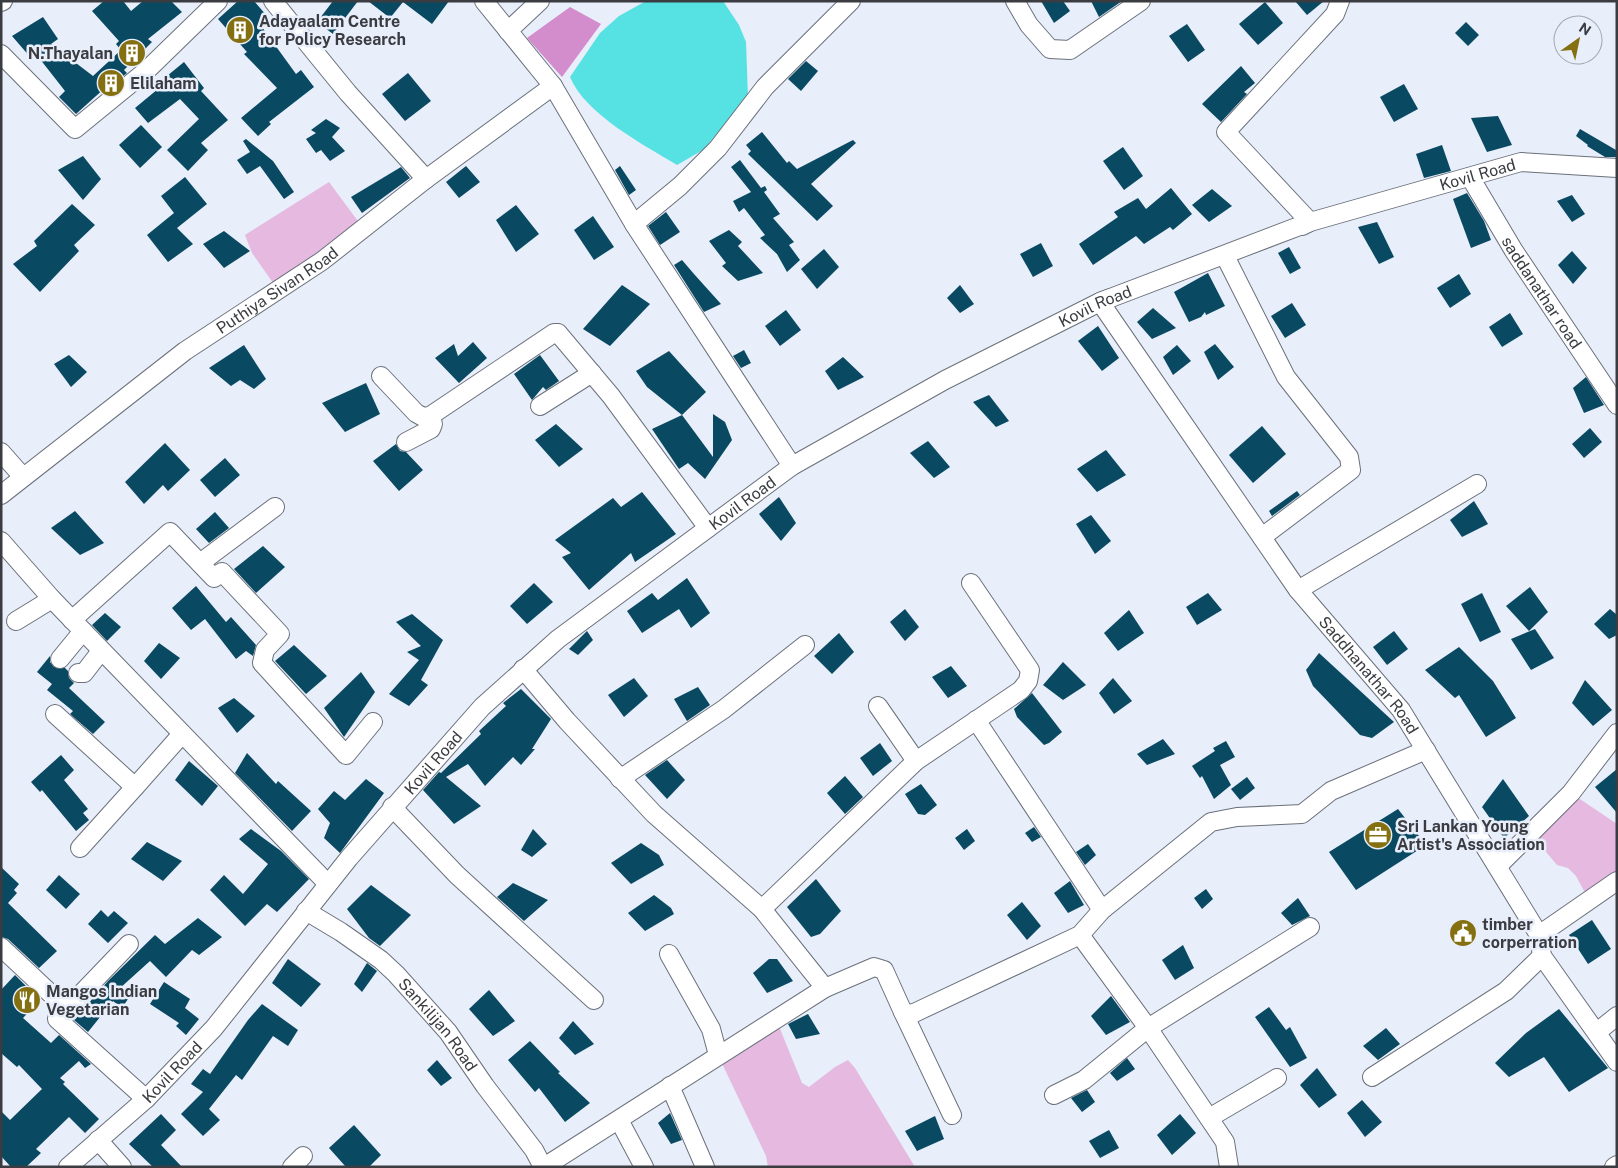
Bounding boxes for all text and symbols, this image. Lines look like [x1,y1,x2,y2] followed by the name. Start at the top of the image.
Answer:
[259,12,406,49] place label: Adayaalam Centre for Policy Research
[225,15,255,45] building icon: Adayaalam Centre for Policy Research
[1553,15,1603,65] north arrow
[1576,19,1594,39] text: N
[117,38,147,68] building icon: N.Thayalan
[28,44,113,63] place label: N.Thayalan
[96,68,126,98] building icon: Elilaham
[130,74,197,93] place label: Elilaham
[1437,155,1518,194] street label: Kovil Road
[1498,233,1586,352] street label: saddanathar road
[212,243,342,337] street label: Puthiya Sivan Road
[1055,281,1134,331] street label: Kovil Road
[705,472,779,534] street label: Kovil Road
[1315,612,1423,737] street label: Saddhanathar Road
[400,727,466,798] street label: Kovil Road
[1397,817,1545,854] place label: Sri Lankan Young Artist's Association
[1363,820,1393,850] office icon: Sri Lankan Young Artist's Association
[1482,915,1577,952] place label: timber corperration
[1448,918,1478,948] public building icon: timber corperration
[395,974,481,1075] street label: Sankilijan Road
[46,982,157,1019] place label: Mangos Indian Vegetarian
[12,985,42,1015] restaurant icon: Mangos Indian Vegetarian
[138,1037,206,1107] street label: Kovil Road

